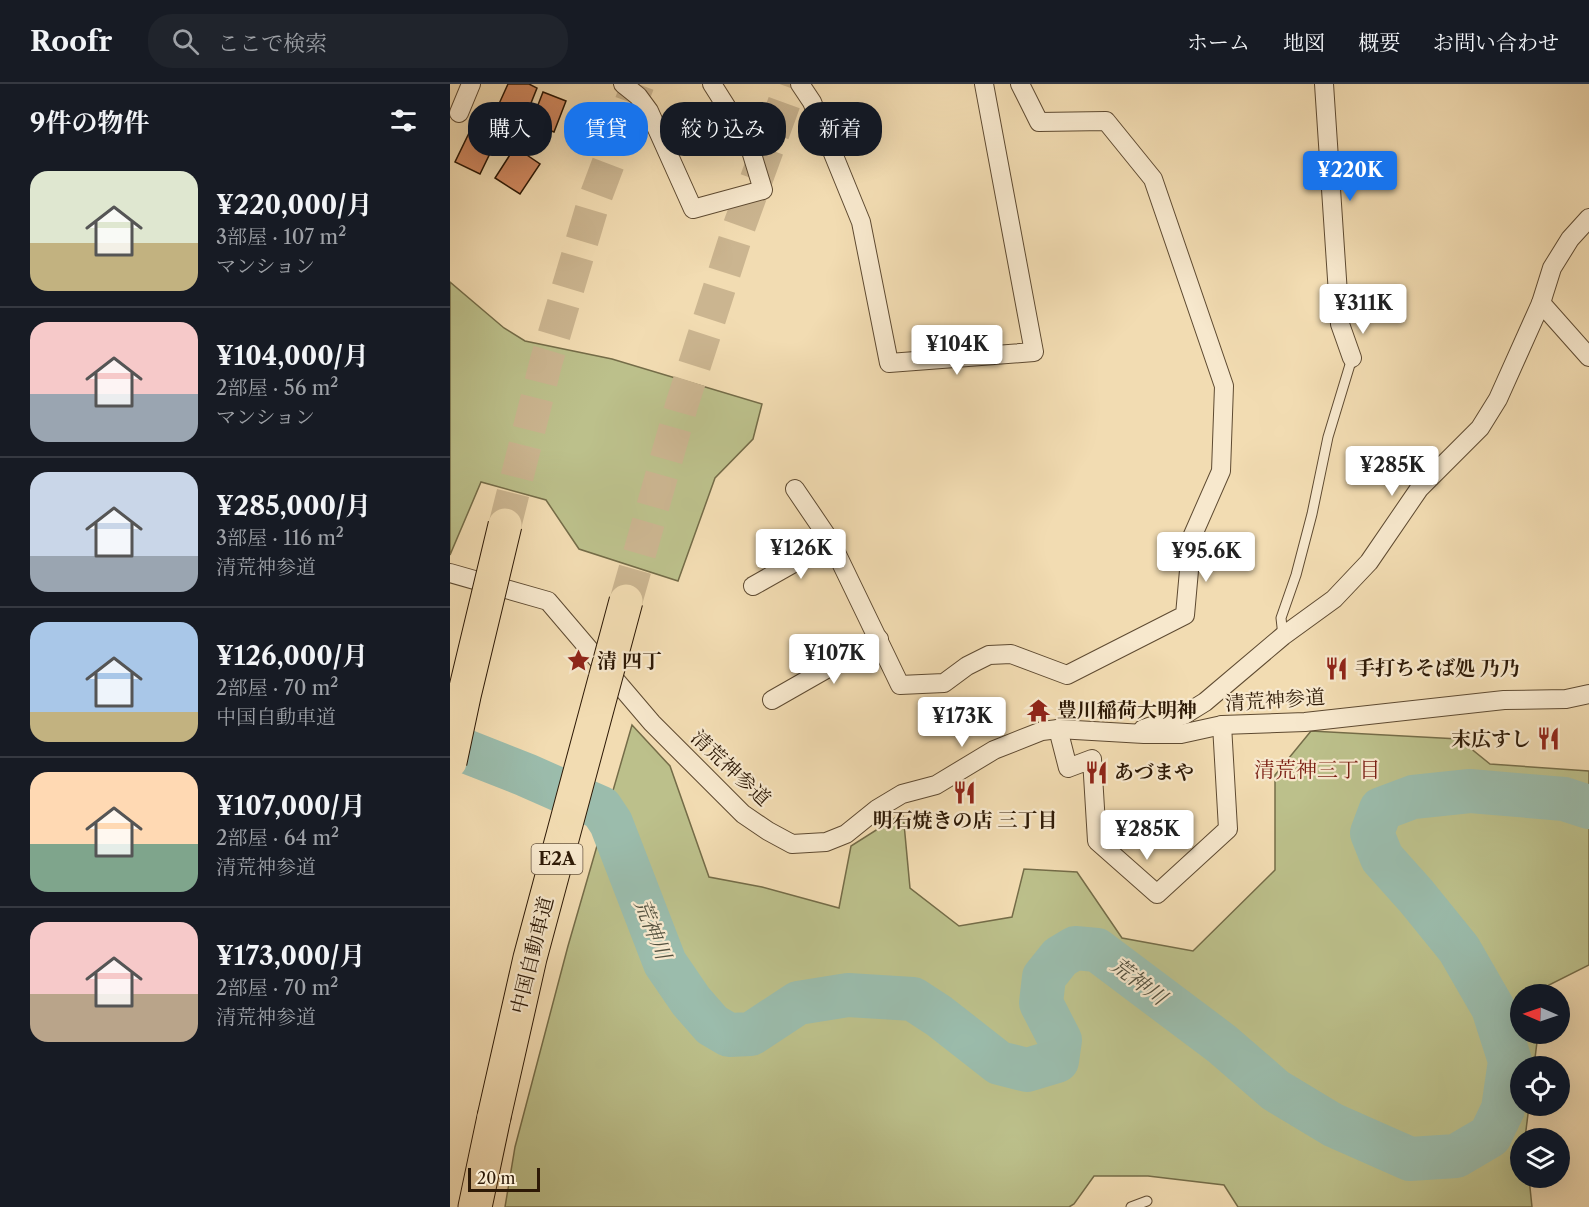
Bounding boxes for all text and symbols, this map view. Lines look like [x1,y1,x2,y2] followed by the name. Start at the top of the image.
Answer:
[148,14,568,68] search box
[30,24,112,58] text: Roofr
[169,25,202,58] icon: search
[217,30,327,57] text: ここで検索
[1187,30,1250,55] text: ホーム
[1283,30,1325,55] text: 地図
[1358,30,1400,55] text: 概要
[1433,30,1559,55] text: お問い合わせ
[468,102,552,156] chip: 購入
[564,102,648,156] chip: 賃貸
[660,102,786,156] chip: 絞り込み
[798,102,882,156] chip: 新着
[387,104,420,137] icon: filters
[30,107,150,139] text: 9件の物件
[1308,151,1392,202] pin: ¥220K
[1317,158,1383,182] text: ¥220K
[216,189,373,221] text: ¥220,000/月
[78,195,150,267] icon: home
[216,225,346,249] text: 3部屋 · 107 m²
[216,254,315,278] text: マンション
[1321,284,1405,335] pin: ¥311K
[1334,291,1392,315] text: ¥311K
[915,325,999,376] pin: ¥104K
[925,332,989,356] text: ¥104K
[216,340,369,372] text: ¥104,000/月
[78,346,150,418] icon: home
[216,376,338,400] text: 2部屋 · 56 m²
[216,405,315,429] text: マンション
[1350,446,1434,497] pin: ¥285K
[1360,453,1424,477] text: ¥285K
[216,490,371,522] text: ¥285,000/月
[78,496,150,568] icon: home
[216,526,344,550] text: 3部屋 · 116 m²
[759,529,843,580] pin: ¥126K
[1157,532,1255,583] pin: ¥95.6K
[770,536,832,560] text: ¥126K
[1171,539,1241,563] text: ¥95.6K
[216,555,316,579] text: 清荒神参道
[792,634,876,685] pin: ¥107K
[216,640,368,672] text: ¥126,000/月
[803,641,865,665] text: ¥107K
[78,646,150,718] icon: home
[566,648,592,674] place icon: 清 四丁
[597,649,662,673] place label: 清 四丁
[1324,655,1350,681] restaurant icon: 手打ちそば処 乃乃
[1355,656,1520,680] place label: 手打ちそば処 乃乃
[216,676,338,700] text: 2部屋 · 70 m²
[1224,685,1326,715] street label: 清荒神参道
[920,697,1004,748] pin: ¥173K
[1026,697,1052,723] temple icon: 豊川稲荷大明神
[1057,698,1197,722] place label: 豊川稲荷大明神
[932,704,992,728] text: ¥173K
[216,705,336,729] text: 中国自動車道
[686,725,776,811] street label: 清荒神参道
[1536,726,1562,752] restaurant icon: 末広すし
[1451,727,1531,751] place label: 末広すし
[1254,757,1380,782] district label: 清荒神三丁目
[1083,759,1109,785] restaurant icon: あづまや
[1114,760,1194,784] place label: あづまや
[952,780,978,806] restaurant icon: 明石焼きの店 三丁目
[216,790,366,822] text: ¥107,000/月
[78,796,150,868] icon: home
[872,808,1058,832] place label: 明石焼きの店 三丁目
[1105,810,1189,861] pin: ¥285K
[1115,817,1179,841] text: ¥285K
[216,826,339,850] text: 2部屋 · 64 m²
[532,844,582,874] road number: E2A
[216,855,316,879] text: 清荒神参道
[506,894,558,1016] street label: 中国自動車道
[630,895,677,965] water label: 荒神川
[216,940,366,972] text: ¥173,000/月
[78,946,150,1018] icon: home
[1106,952,1173,1011] water label: 荒神川
[216,976,338,1000] text: 2部屋 · 70 m²
[1510,984,1570,1044] north arrow
[1510,984,1570,1188] map controls
[216,1005,316,1029] text: 清荒神参道
[1510,1056,1570,1116] button: locate
[1510,1128,1570,1188] button: layers
[468,1165,540,1192] scale bar
[477,1168,516,1188] text: 20 m

